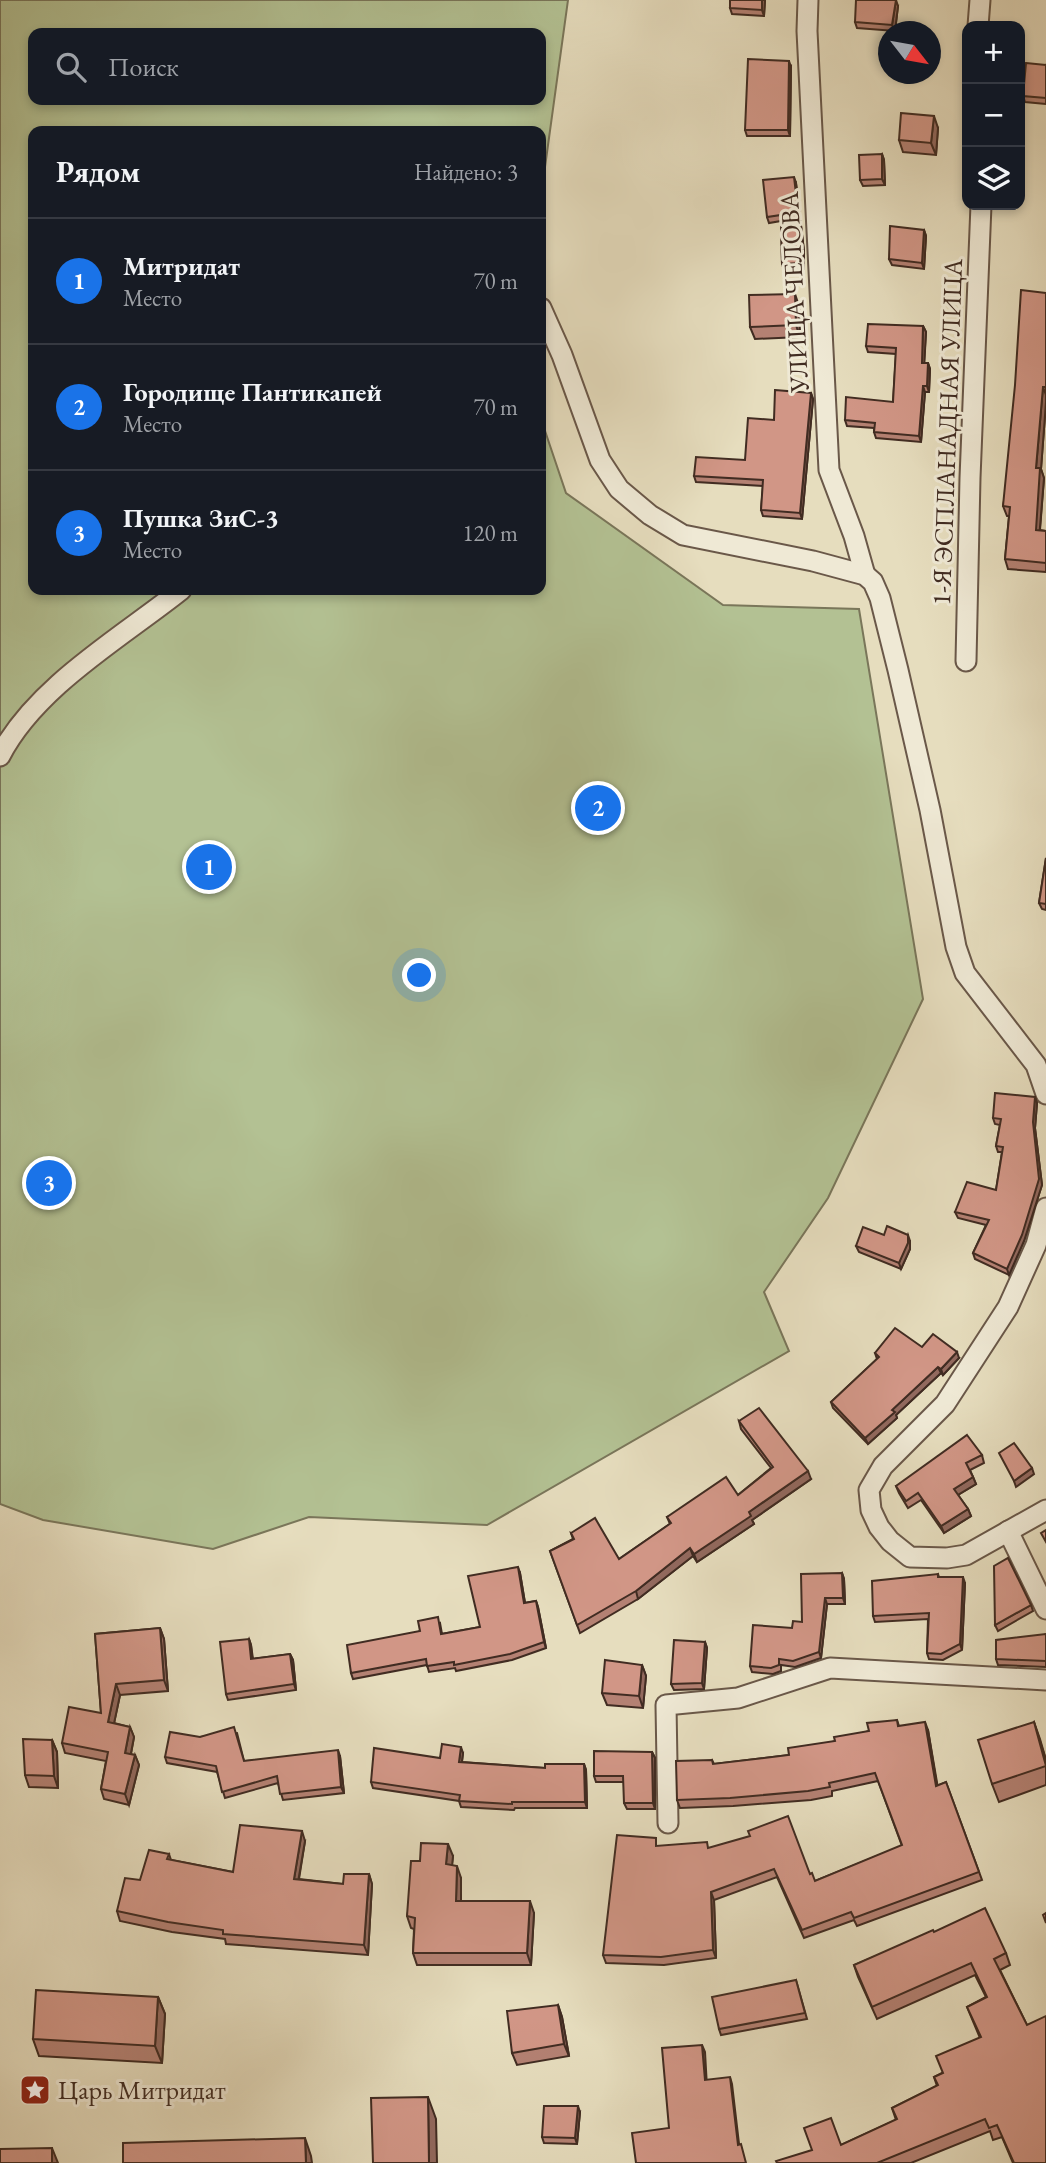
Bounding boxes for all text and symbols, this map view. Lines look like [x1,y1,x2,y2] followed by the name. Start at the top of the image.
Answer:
[878,21,941,84] north arrow
[962,21,1025,210] map controls
[962,21,1025,84] button: +
[28,28,546,105] search box
[52,48,90,86] icon: search
[108,50,179,84] text: Поиск
[962,84,1025,147] button: −
[962,147,1025,210] button: layers
[56,152,140,191] text: Рядом
[414,157,518,187] text: Найдено: 3
[772,190,816,394] street label: УЛИЦА ЧЕЛОВА
[123,249,240,283] text: Митридат
[924,257,970,606] street label: 1-Я ЭСПЛАНАДНАЯ УЛИЦА
[73,266,85,296] text: 1
[473,266,518,296] text: 70 m
[123,283,182,313] text: Место
[123,375,382,409] text: Городище Пантикапей
[73,392,85,422] text: 2
[473,392,518,422] text: 70 m
[123,409,182,439] text: Место
[123,501,279,535] text: Пушка ЗиС-3
[73,518,85,548] text: 3
[462,518,518,548] text: 120 m
[123,535,182,565] text: Место
[575,782,621,834] pin: 2
[186,841,232,893] pin: 1
[402,958,436,992] your location
[26,1157,72,1209] pin: 3
[18,2073,52,2107] place icon: Царь Митридат
[58,2073,226,2107] place label: Царь Митридат

